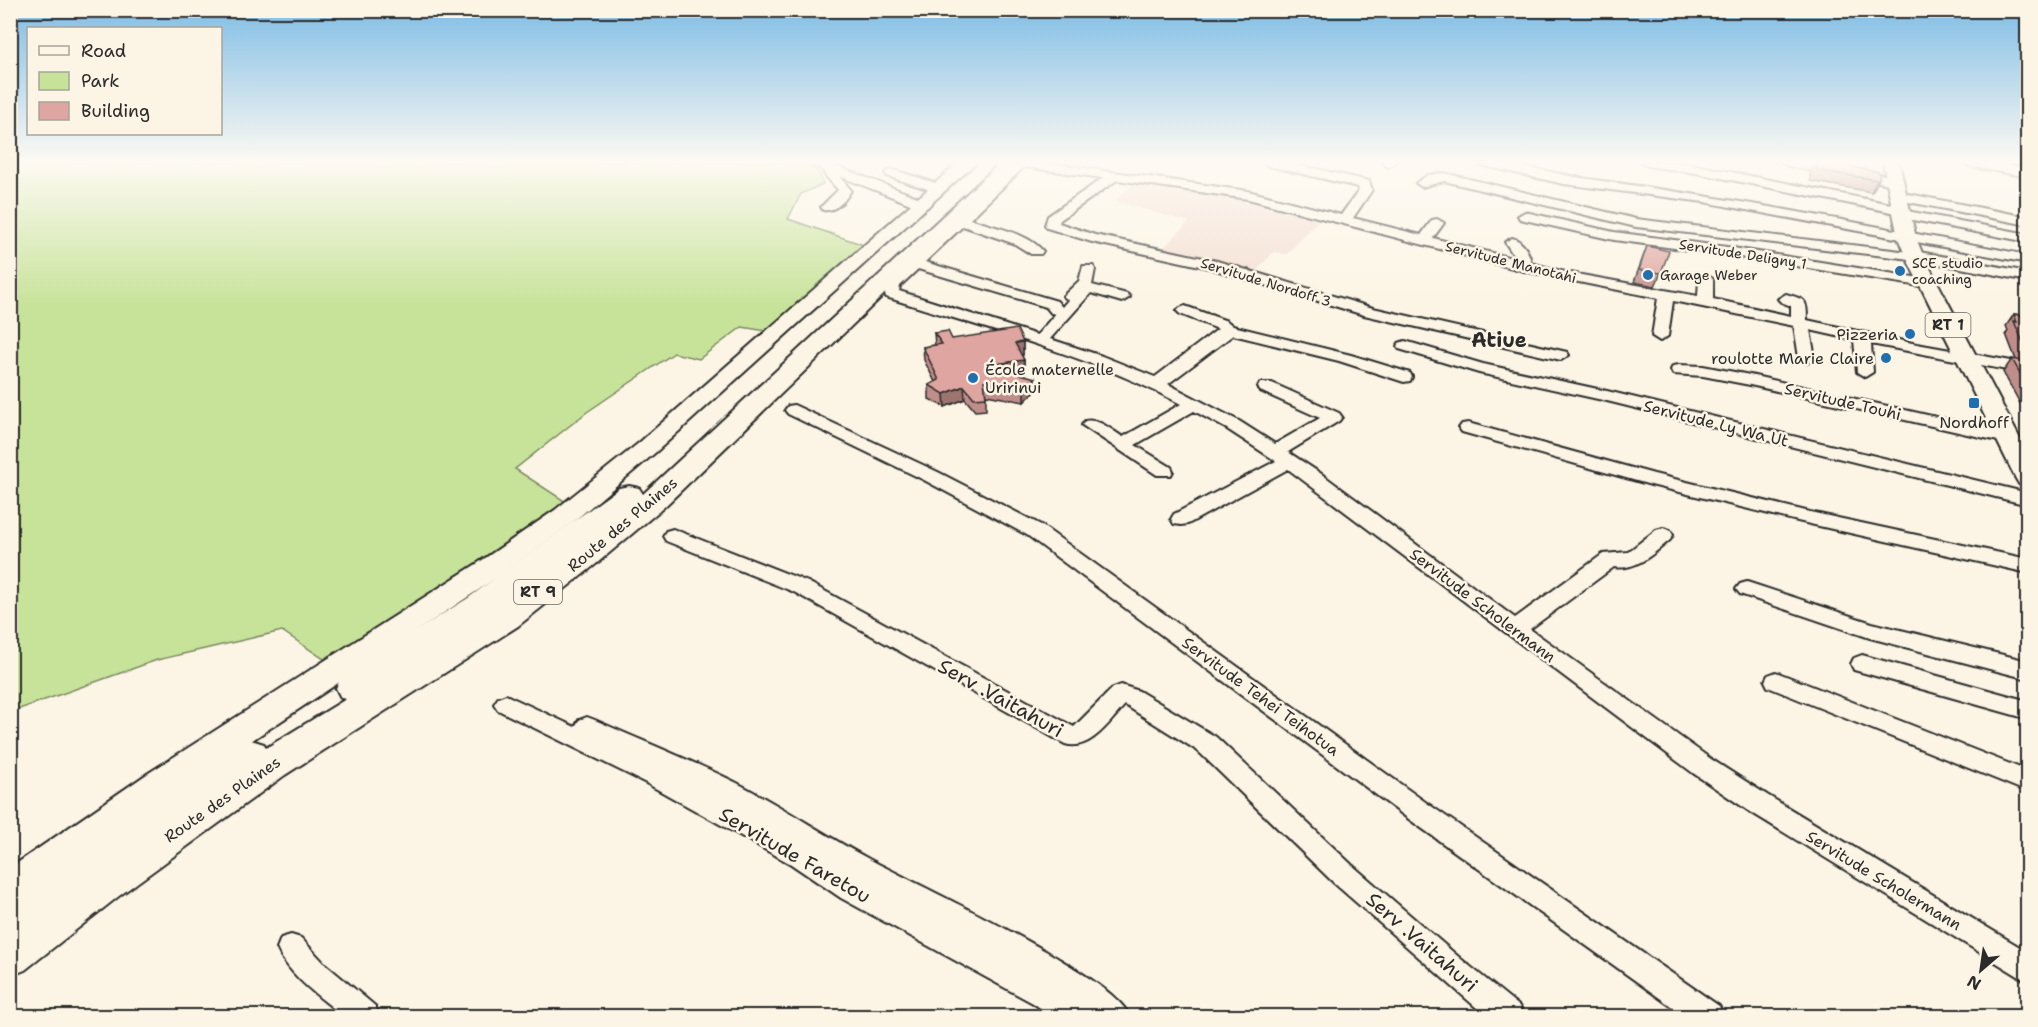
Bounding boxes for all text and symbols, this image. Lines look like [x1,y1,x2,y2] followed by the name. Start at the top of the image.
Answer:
[27,27,222,135] legend
[81,39,126,63] text: Road
[81,69,120,93] text: Park
[81,99,150,123] text: Building
[1678,235,1808,273] street label: Servitude Deligny 1
[1444,237,1578,287] street label: Servitude Manotahi
[1199,254,1333,310] street label: Servitude Nordoff 3
[1912,254,1983,288] place label: SCE studio coaching
[1893,264,1907,278] marker: SCE studio coaching
[1660,266,1758,284] place label: Garage Weber
[1641,268,1655,282] marker: Garage Weber
[1926,313,1970,337] road number: RT 1
[1836,324,1898,345] place label: Pizzeria
[1471,327,1527,353] district label: Atiue
[1903,327,1917,341] marker: Pizzeria
[1711,348,1874,369] place label: roulotte Marie Claire
[1879,351,1893,365] marker: roulotte Marie Claire
[985,359,1114,398] place label: École maternelle Uririnui
[966,371,980,385] marker: École maternelle Uririnui
[1782,378,1903,425] street label: Servitude Touhi
[1641,395,1791,452] street label: Servitude Ly Wa Ut
[1967,396,1981,410] marker: Nordhoff
[1939,412,2010,433] place label: Nordhoff
[563,472,682,577] street label: Route des Plaines
[1405,544,1560,667] street label: Servitude Scholermann
[514,580,562,604] road number: RT 9
[1178,632,1344,761] street label: Servitude Tehei Teihotua
[934,653,1068,743] street label: Serv .Vaitahuri
[160,751,285,847] street label: Route des Plaines
[714,801,876,909] street label: Servitude Faretou
[1802,826,1965,935] street label: Servitude Scholermann
[1361,886,1483,998] street label: Serv .Vaitahuri
[1951,940,2011,1000] north arrow
[1963,970,1985,995] text: N

